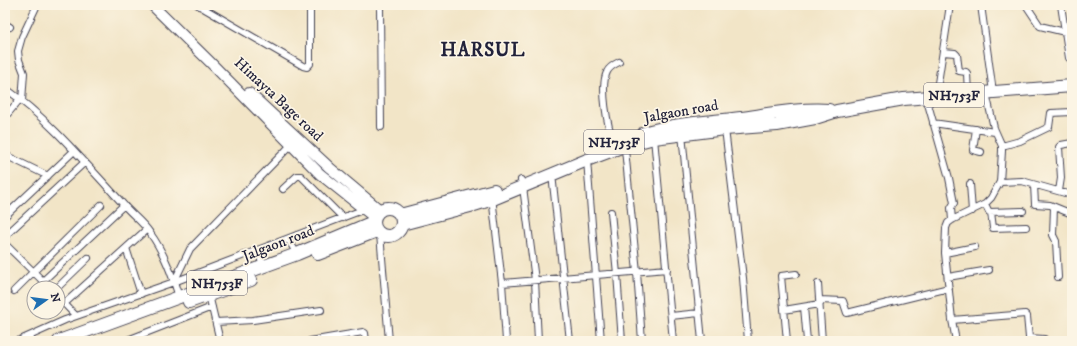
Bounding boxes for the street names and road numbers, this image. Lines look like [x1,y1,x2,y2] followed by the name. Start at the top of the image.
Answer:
[230,53,328,146] street label: Himayta Bage road
[924,83,984,107] road number: NH753F
[640,96,720,128] street label: Jalgaon road
[584,130,644,154] road number: NH753F
[238,221,317,267] street label: Jalgaon road
[187,271,247,295] road number: NH753F

